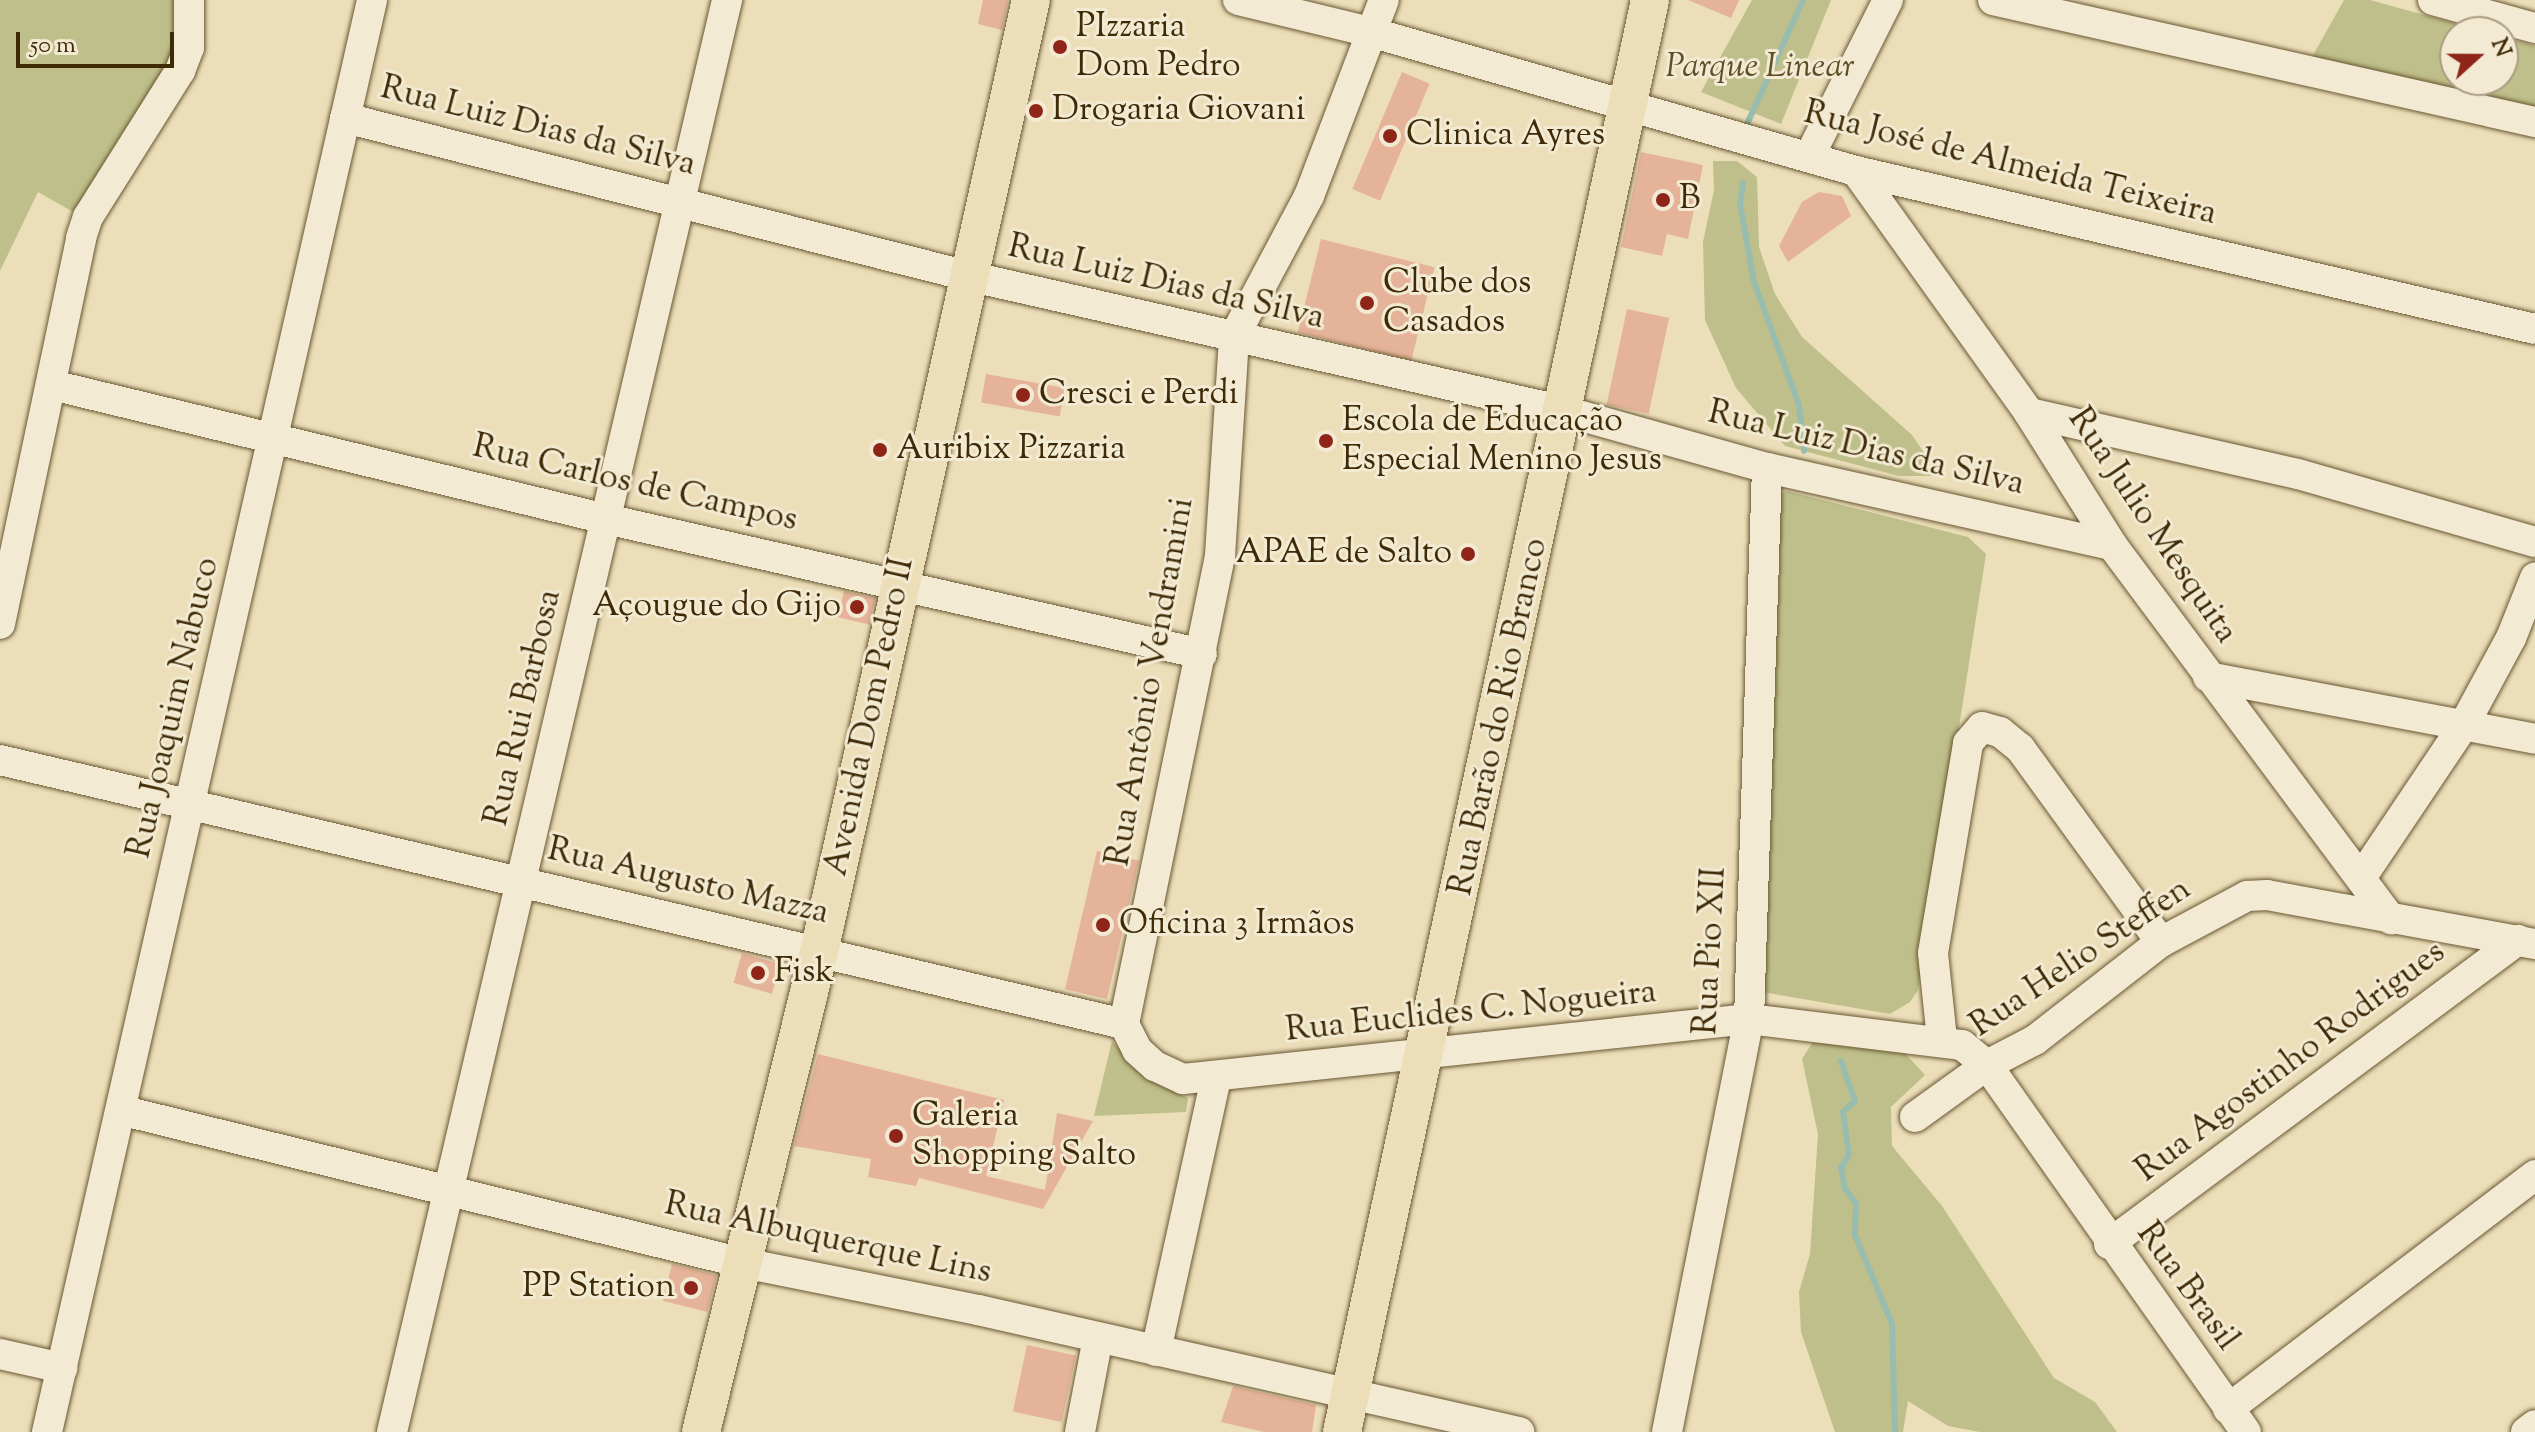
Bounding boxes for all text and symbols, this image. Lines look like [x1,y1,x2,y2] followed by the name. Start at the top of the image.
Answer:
[1076,7,1241,86] place label: PIzzaria Dom Pedro
[20,16,178,66] scale bar
[2439,16,2519,96] north arrow
[30,29,76,63] text: 50 m
[2481,34,2518,62] text: N
[1051,38,1069,56] marker: PIzzaria Dom Pedro
[1666,48,1854,88] park label: Parque Linear
[376,68,700,186] street label: Rua Luiz Dias da Silva
[1052,91,1306,131] place label: Drogaria Giovani
[1800,93,2220,235] street label: Rua José de Almeida Teixeira
[1027,102,1045,120] marker: Drogaria Giovani
[1406,116,1605,156] place label: Clinica Ayres
[1381,127,1399,145] marker: Clinica Ayres
[1679,180,1700,220] place label: B
[1654,191,1672,209] marker: B
[1004,227,1328,339] street label: Rua Luiz Dias da Silva
[1383,263,1531,342] place label: Clube dos Casados
[1358,294,1376,312] marker: Clube dos Casados
[1039,375,1238,415] place label: Cresci e Perdi
[1014,386,1032,404] marker: Cresci e Perdi
[1704,393,2028,505] street label: Rua Luiz Dias da Silva
[1342,401,1662,480] place label: Escola de Educação Especial Menino Jesus
[2058,401,2246,651] street label: Rua Julio Mesquita
[469,427,801,541] street label: Rua Carlos de Campos
[896,430,1126,470] place label: Auribix Pizzaria
[1317,432,1335,450] marker: Escola de Educação Especial Menino Jesus
[871,441,889,459] marker: Auribix Pizzaria
[1098,495,1204,869] street label: Rua Antônio Vendramini
[1236,534,1452,574] place label: APAE de Salto
[1441,535,1557,899] street label: Rua Barão do Rio Branco
[1459,545,1477,563] marker: APAE de Salto
[120,554,228,862] street label: Rua Joaquim Nabuco
[816,554,924,880] street label: Avenida Dom Pedro II
[477,586,571,830] street label: Rua Rui Barbosa
[592,587,841,627] place label: Açougue do Gijo
[848,598,866,616] marker: Açougue do Gijo
[543,830,833,934] street label: Rua Augusto Mazza
[1686,866,1736,1036] street label: Rua Pio XII
[1963,869,2199,1047] street label: Rua Helio Steffen
[1119,905,1355,945] place label: Oficina 3 Irmãos
[1094,916,1112,934] marker: Oficina 3 Irmãos
[2128,932,2454,1192] street label: Rua Agostinho Rodrigues
[774,953,834,993] place label: Fisk
[749,964,767,982] marker: Fisk
[1284,972,1658,1052] street label: Rua Euclides C. Nogueira
[912,1096,1136,1176] place label: Galeria Shopping Salto
[887,1127,905,1145] marker: Galeria Shopping Salto
[661,1184,995,1294] street label: Rua Albuquerque Lins
[2127,1215,2247,1359] street label: Rua Brasil
[522,1268,675,1308] place label: PP Station
[682,1279,700,1297] marker: PP Station

